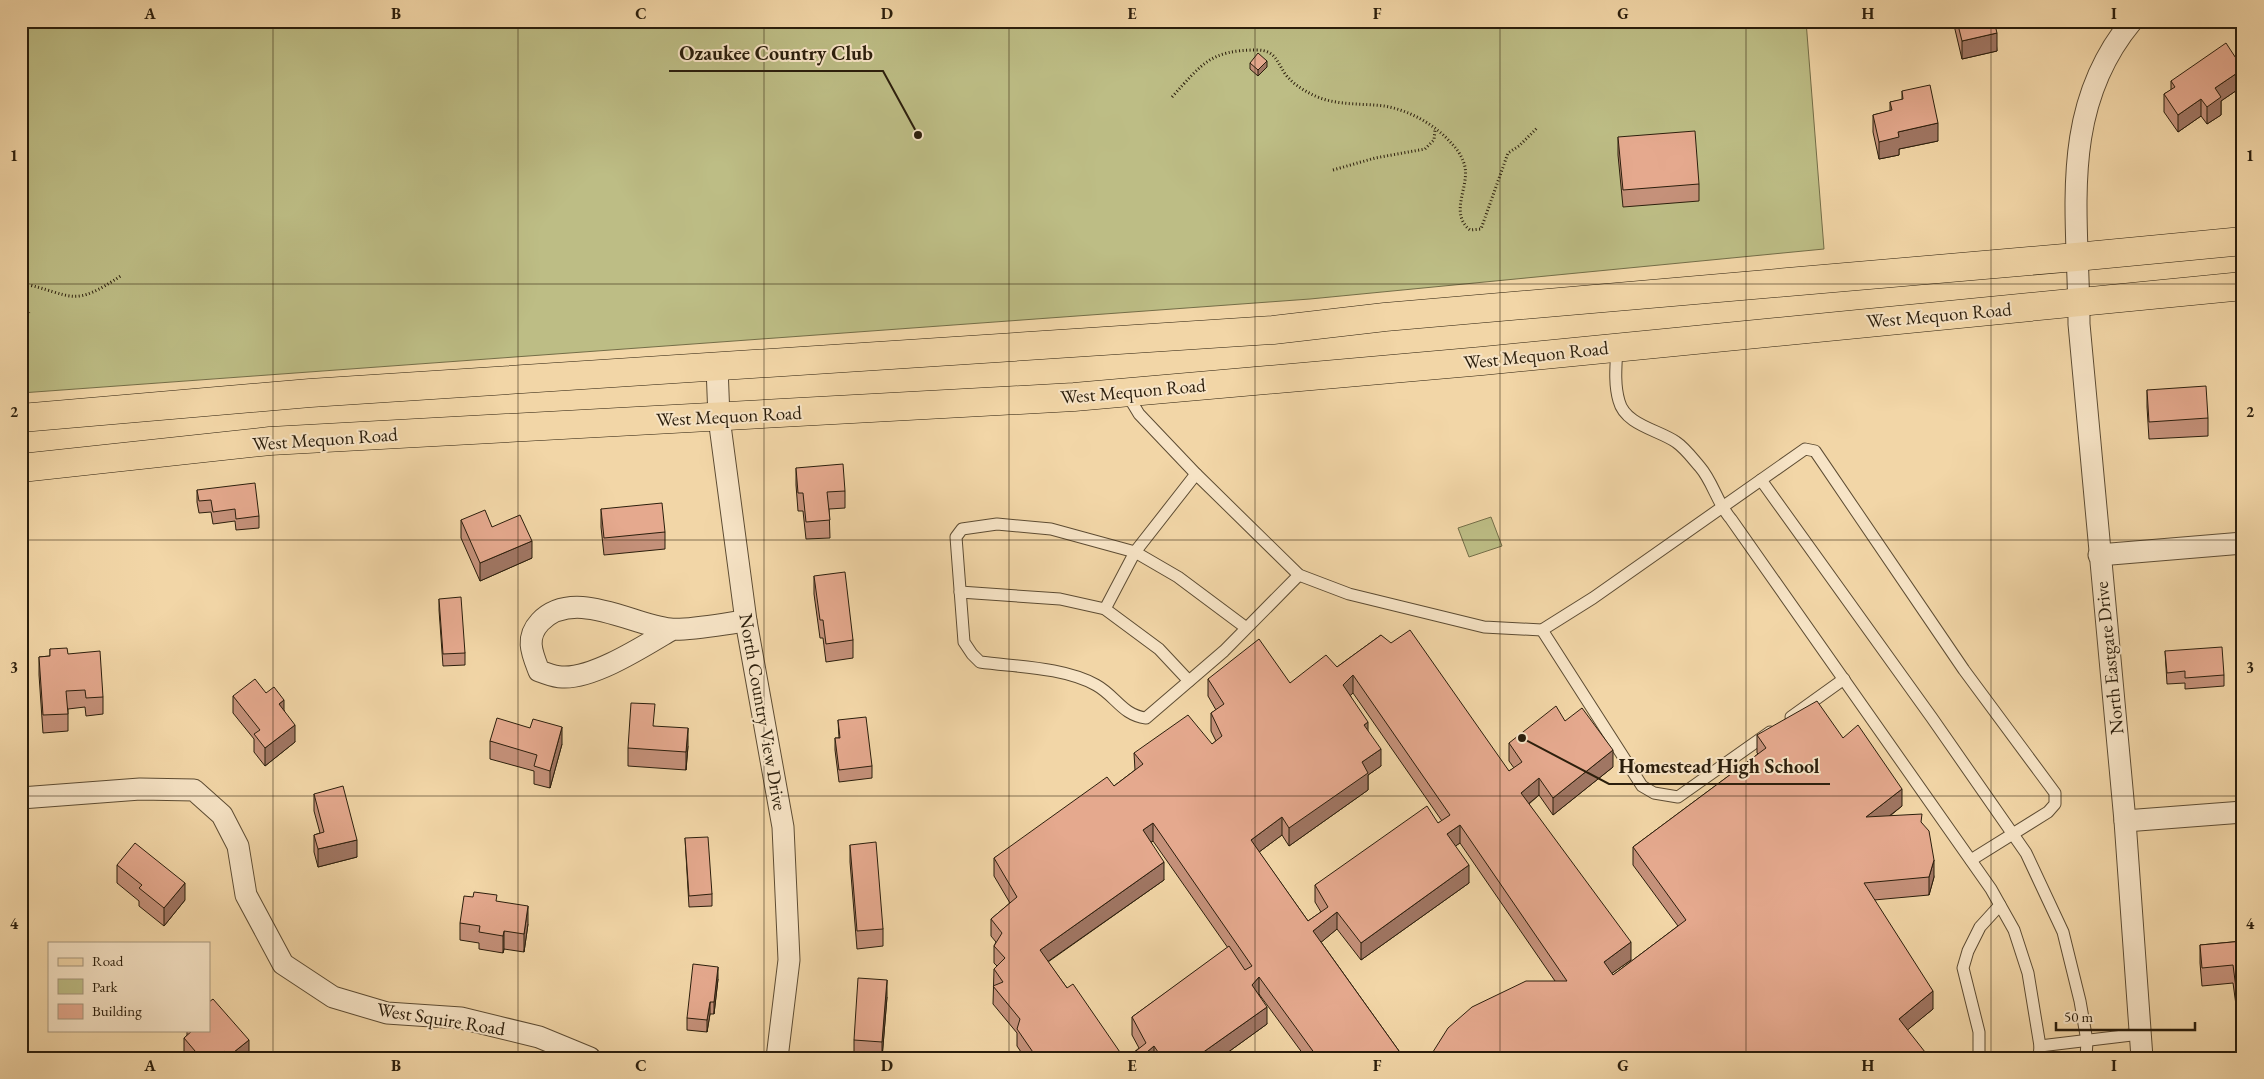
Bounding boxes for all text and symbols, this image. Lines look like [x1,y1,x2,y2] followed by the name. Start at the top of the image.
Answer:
[143,3,156,24] text: A
[391,3,401,24] text: B
[635,3,647,24] text: C
[881,3,893,24] text: D
[1127,3,1137,24] text: E
[1373,3,1382,24] text: F
[1617,3,1629,24] text: G
[1862,3,1875,24] text: H
[2111,3,2117,24] text: I
[669,36,883,71] callout: Ozaukee Country Club
[679,40,873,66] text: Ozaukee Country Club
[10,145,18,166] text: 1
[2246,145,2254,166] text: 1
[1865,296,2013,334] street label: West Mequon Road
[1462,335,1610,375] street label: West Mequon Road
[1059,372,1207,410] street label: West Mequon Road
[656,400,803,432] street label: West Mequon Road
[10,401,19,422] text: 2
[2246,401,2255,422] text: 2
[251,421,399,457] street label: West Mequon Road
[2089,580,2129,736] street label: North Eastgate Drive
[733,612,793,812] street label: North Country View Drive
[10,657,18,678] text: 3
[2246,657,2254,678] text: 3
[1609,749,1830,784] callout: Homestead High School
[1619,753,1820,779] text: Homestead High School
[10,913,19,934] text: 4
[2246,913,2255,934] text: 4
[48,942,210,1032] legend
[92,951,124,970] text: Road
[92,977,119,996] text: Park
[375,997,507,1042] street label: West Squire Road
[2056,999,2195,1031] scale bar
[92,1001,142,1020] text: Building
[2064,1007,2093,1026] text: 50 m
[143,1055,156,1076] text: A
[391,1055,401,1076] text: B
[635,1055,647,1076] text: C
[881,1055,893,1076] text: D
[1127,1055,1137,1076] text: E
[1373,1055,1382,1076] text: F
[1617,1055,1629,1076] text: G
[1862,1055,1875,1076] text: H
[2111,1055,2117,1076] text: I

